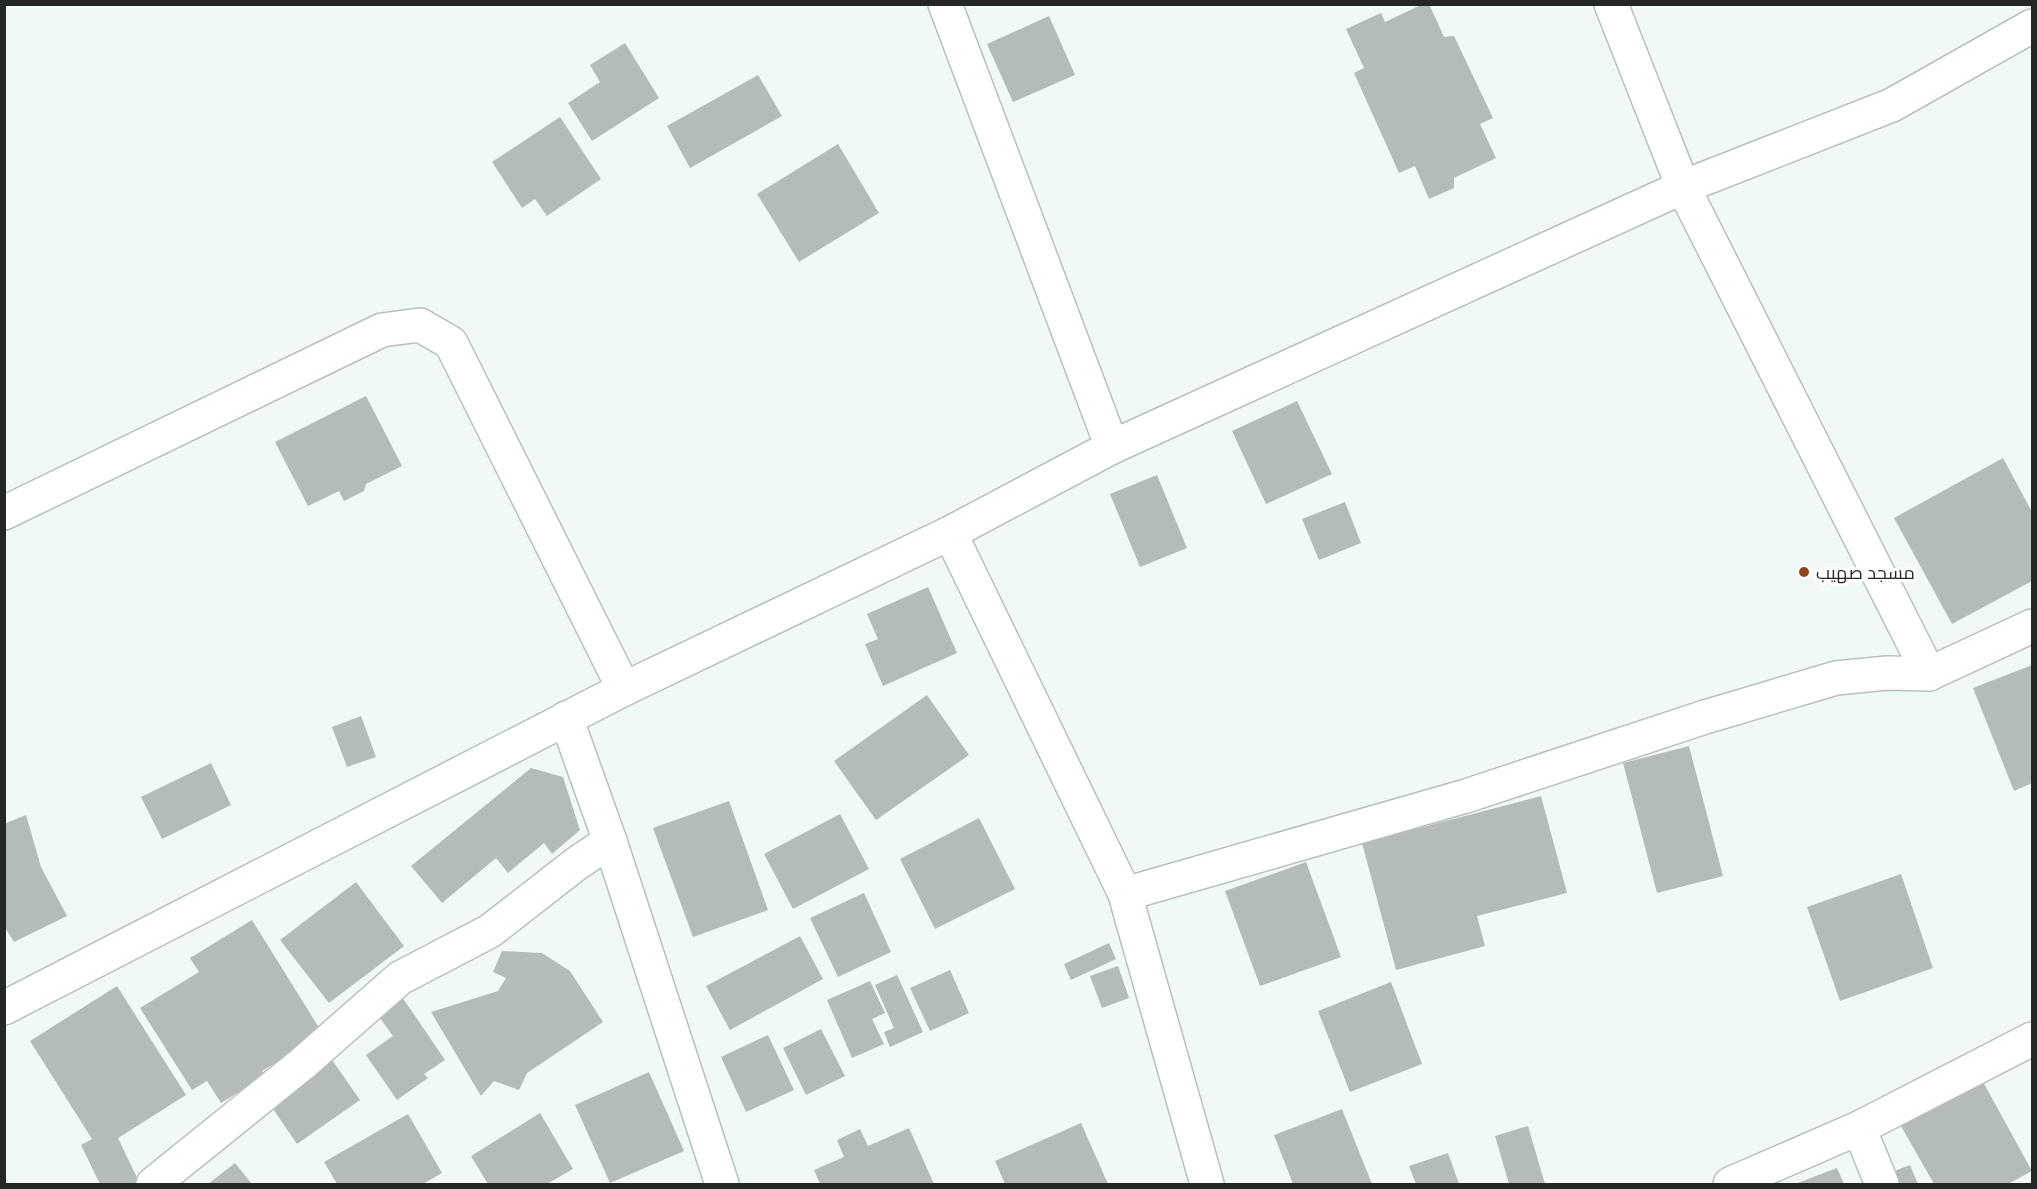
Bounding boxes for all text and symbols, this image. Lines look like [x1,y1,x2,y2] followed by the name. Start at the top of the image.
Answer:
[1816,562,1915,584] place label: مسجد صهيب
[1797,565,1811,579] marker: مسجد صهيب

